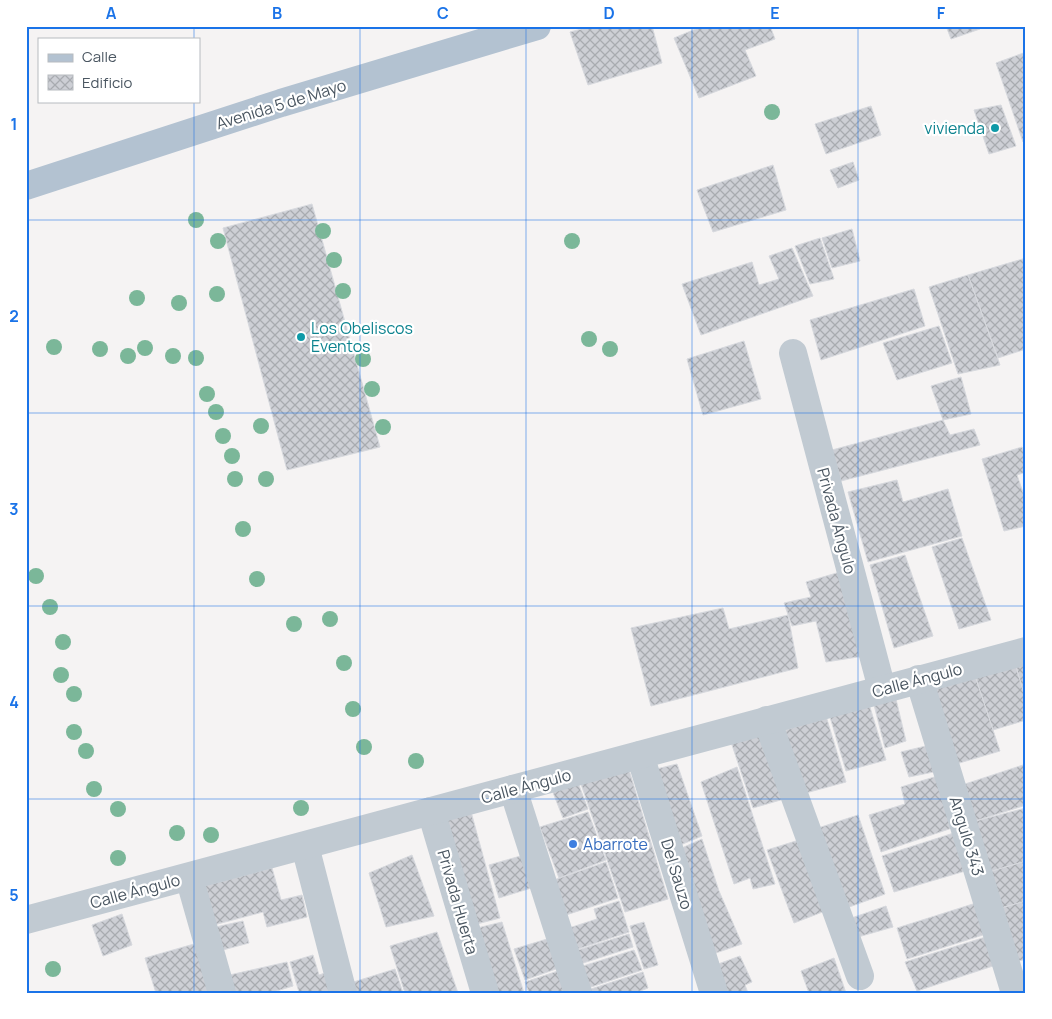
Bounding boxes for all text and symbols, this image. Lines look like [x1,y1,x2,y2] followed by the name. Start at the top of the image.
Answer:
[106,2,117,24] text: A
[272,2,282,24] text: B
[437,2,449,24] text: C
[603,2,615,24] text: D
[770,2,780,24] text: E
[937,2,946,24] text: F
[38,38,200,102] legend
[82,46,117,67] text: Calle
[82,72,133,93] text: Edificio
[213,74,349,134] street label: Avenida 5 de Mayo
[10,113,18,135] text: 1
[924,117,985,139] place label: vivienda
[989,122,1001,134] marker: vivienda
[9,305,19,327] text: 2
[311,317,413,357] place label: Los Obeliscos Eventos
[295,331,307,343] marker: Los Obeliscos Eventos
[812,465,862,577] street label: Privada Ángulo
[9,498,19,520] text: 3
[870,657,964,703] street label: Calle Ángulo
[9,691,19,713] text: 4
[479,763,573,809] street label: Calle Ángulo
[944,794,990,878] street label: Angulo 343
[583,833,648,855] place label: Abarrote
[656,836,698,912] street label: Del Sauzo
[567,838,579,850] marker: Abarrote
[433,847,483,957] street label: Privada Huerta
[88,868,182,914] street label: Calle Ángulo
[9,884,19,906] text: 5

